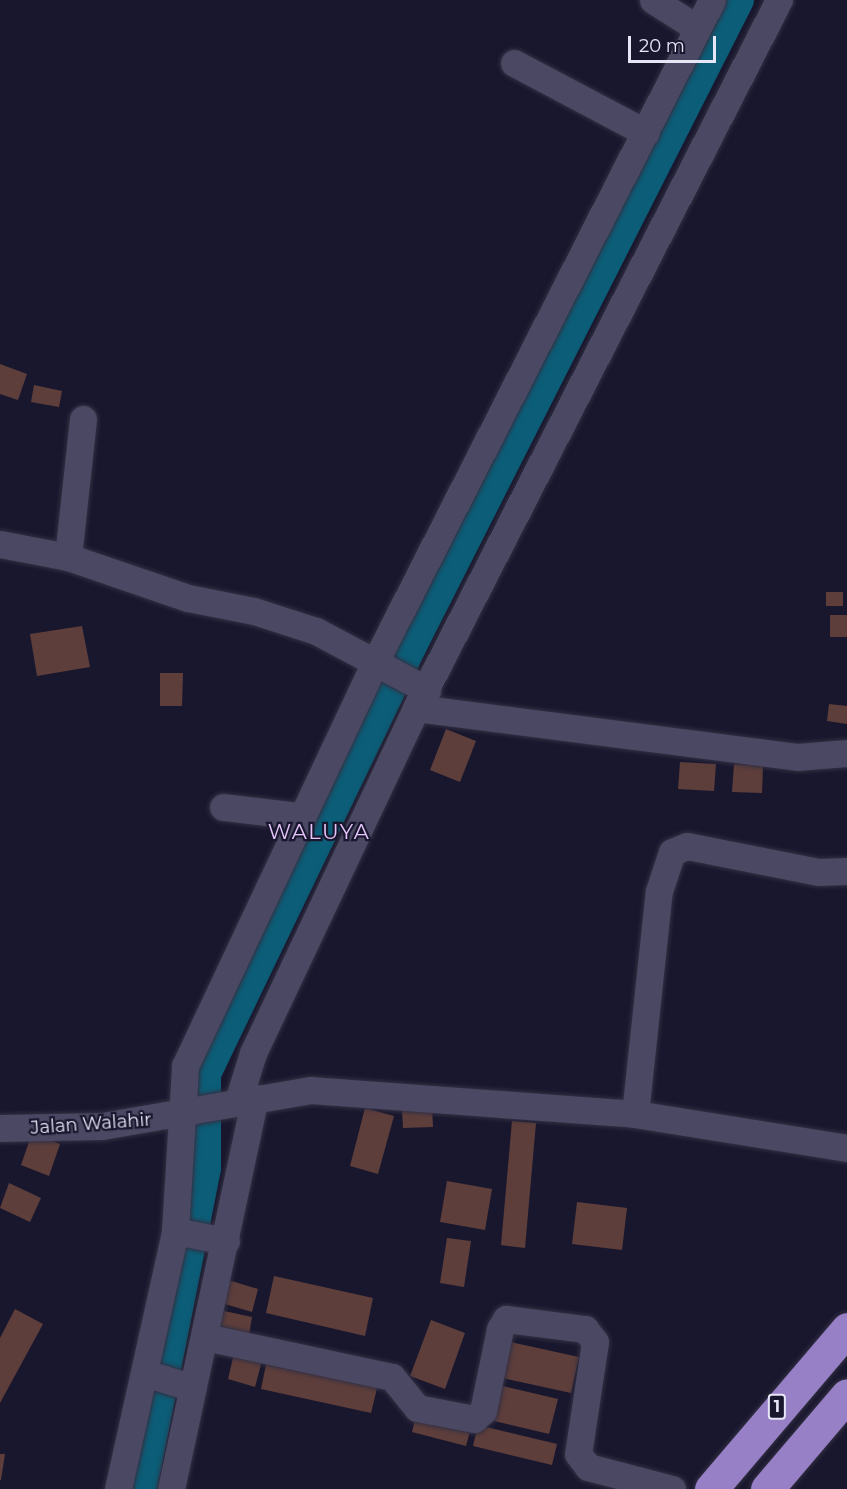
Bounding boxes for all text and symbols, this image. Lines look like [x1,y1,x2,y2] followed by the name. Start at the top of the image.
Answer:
[631,24,720,62] scale bar
[639,35,685,57] text: 20 m
[268,819,370,845] district label: WALUYA
[30,1109,152,1139] street label: Jalan Walahir
[766,1394,788,1420] road number: 1

